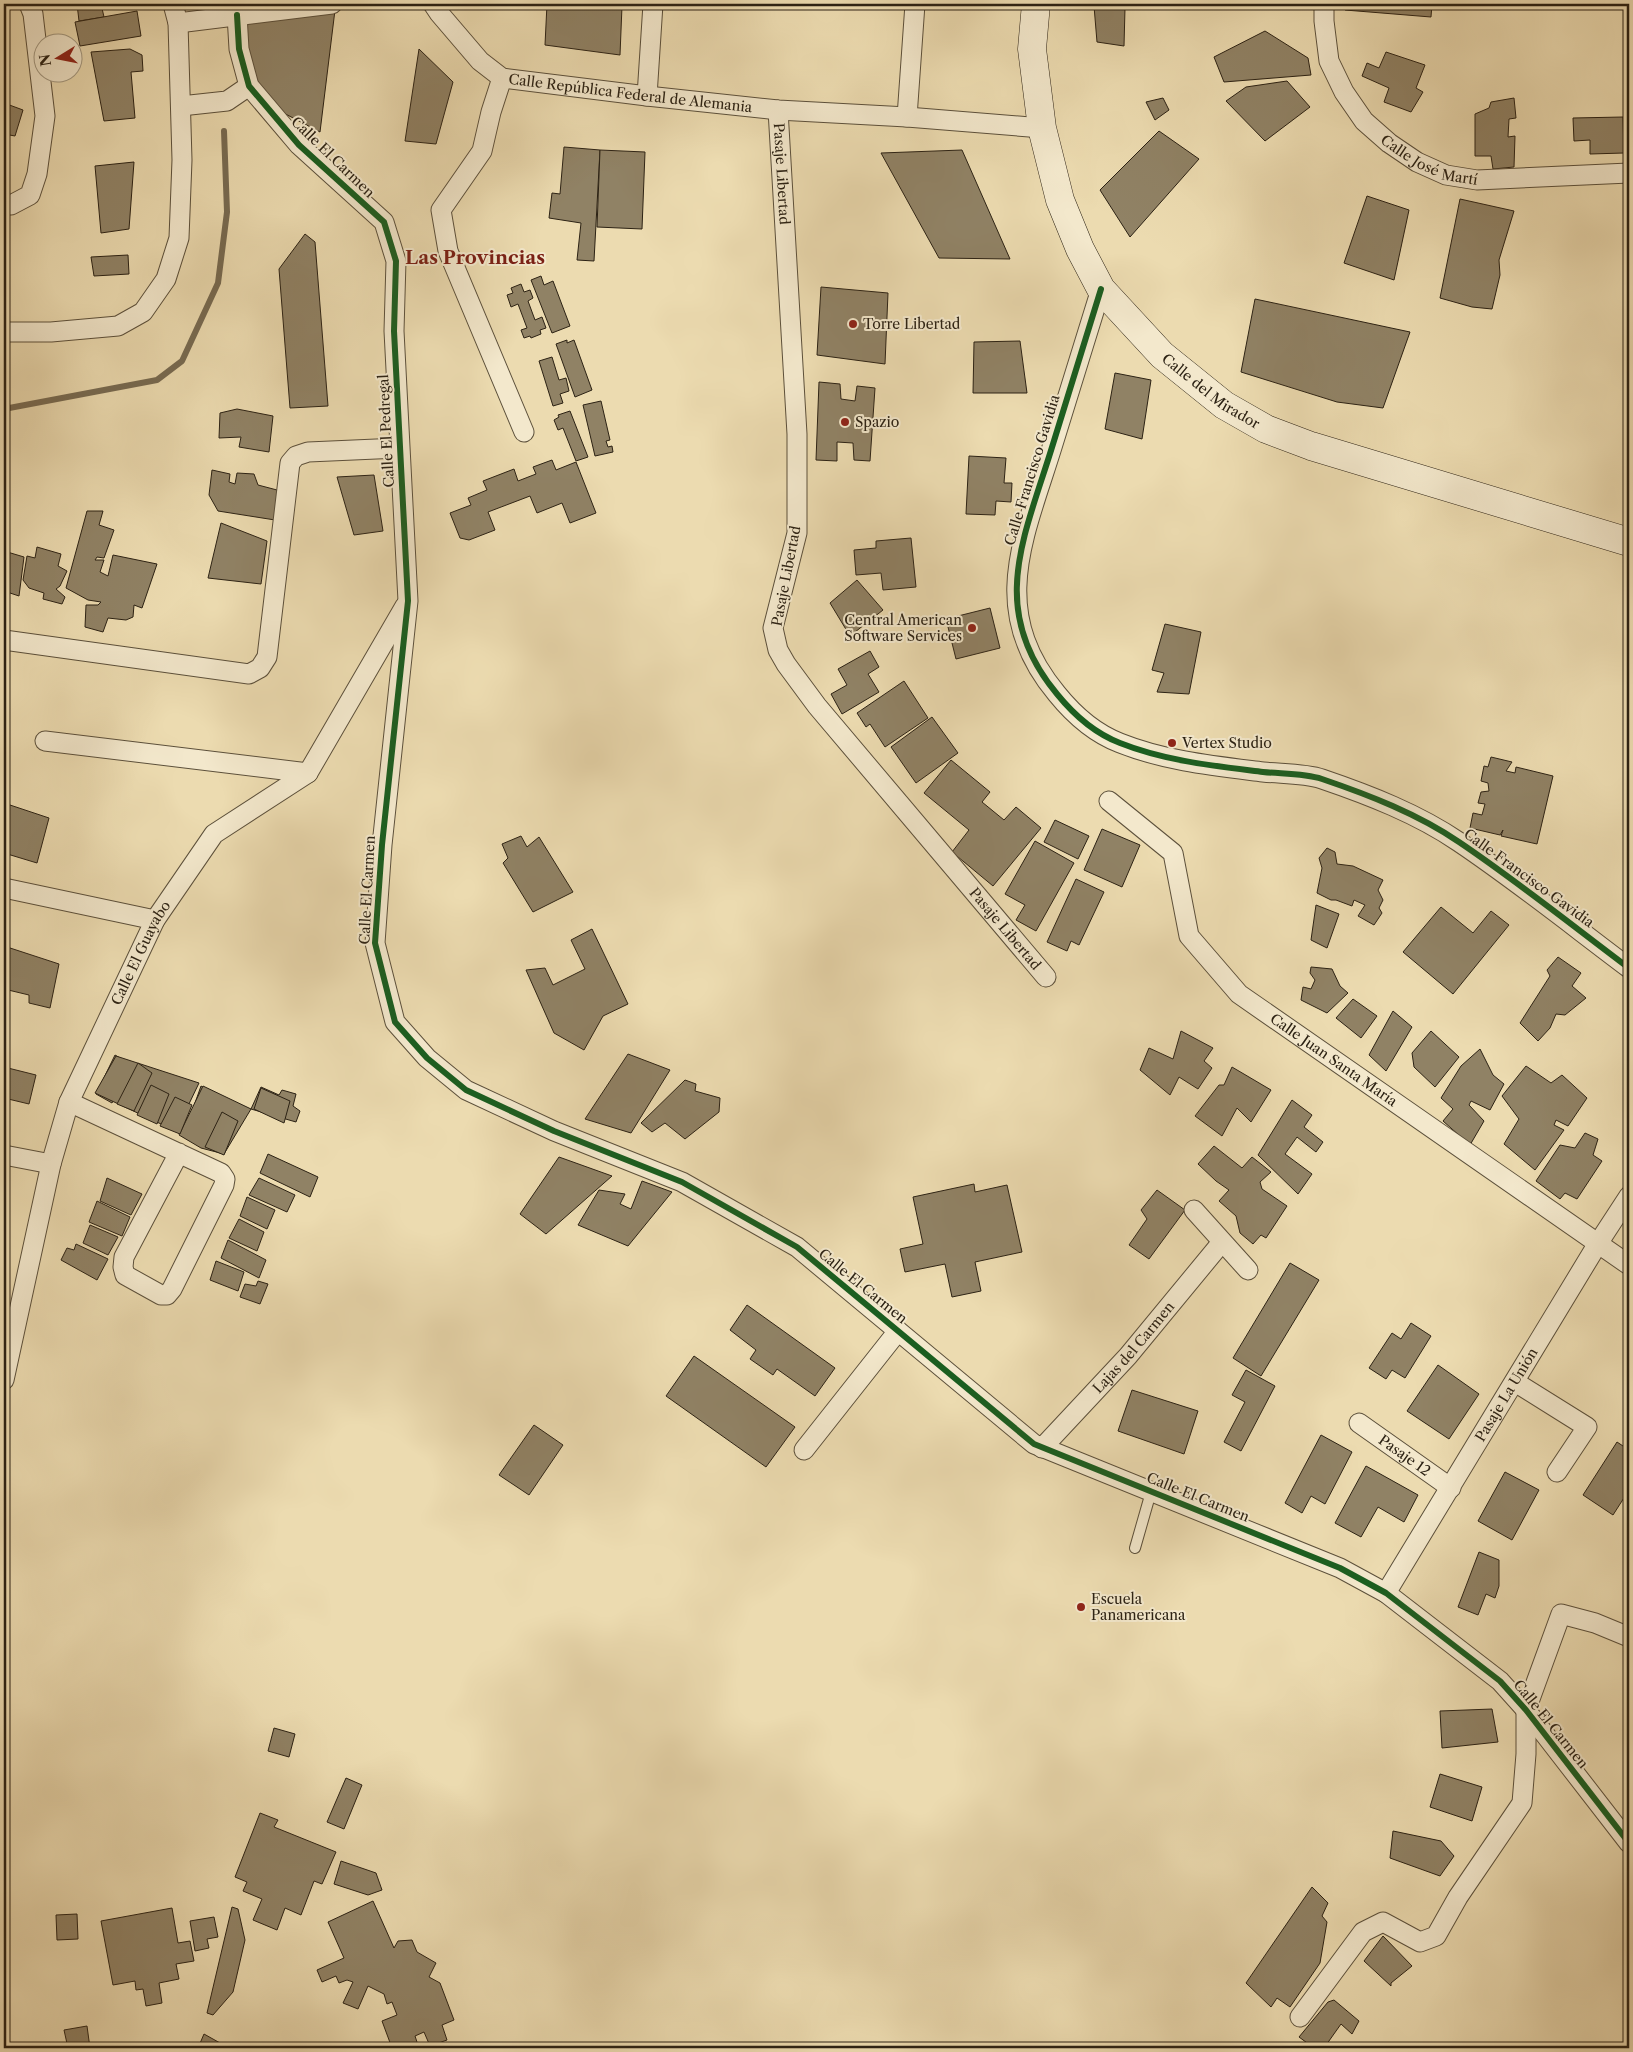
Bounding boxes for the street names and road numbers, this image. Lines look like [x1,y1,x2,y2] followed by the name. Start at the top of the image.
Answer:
[508,70,754,116] street label: Calle República Federal de Alemania
[287,113,379,202] street label: Calle El Carmen
[770,122,794,226] street label: Pasaje Libertad
[1377,131,1479,189] street label: Calle José Martí
[1158,350,1263,433] street label: Calle del Mirador
[374,374,398,488] street label: Calle El Pedregal
[1000,392,1064,548] street label: Calle Francisco Gavidia
[767,524,805,628] street label: Pasaje Libertad
[1460,825,1598,932] street label: Calle Francisco Gavidia
[355,835,379,945] street label: Calle El Carmen
[965,884,1045,974] street label: Pasaje Libertad
[107,897,174,1008] street label: Calle El Guayabo
[1267,1009,1401,1111] street label: Calle Juan Santa María
[815,1245,911,1328] street label: Calle El Carmen
[1089,1298,1178,1397] street label: Lajas del Carmen
[1471,1344,1542,1445] street label: Pasaje La Unión
[1375,1431,1434,1480] street label: Pasaje 12
[1144,1468,1252,1526] street label: Calle El Carmen
[1510,1676,1593,1772] street label: Calle El Carmen

